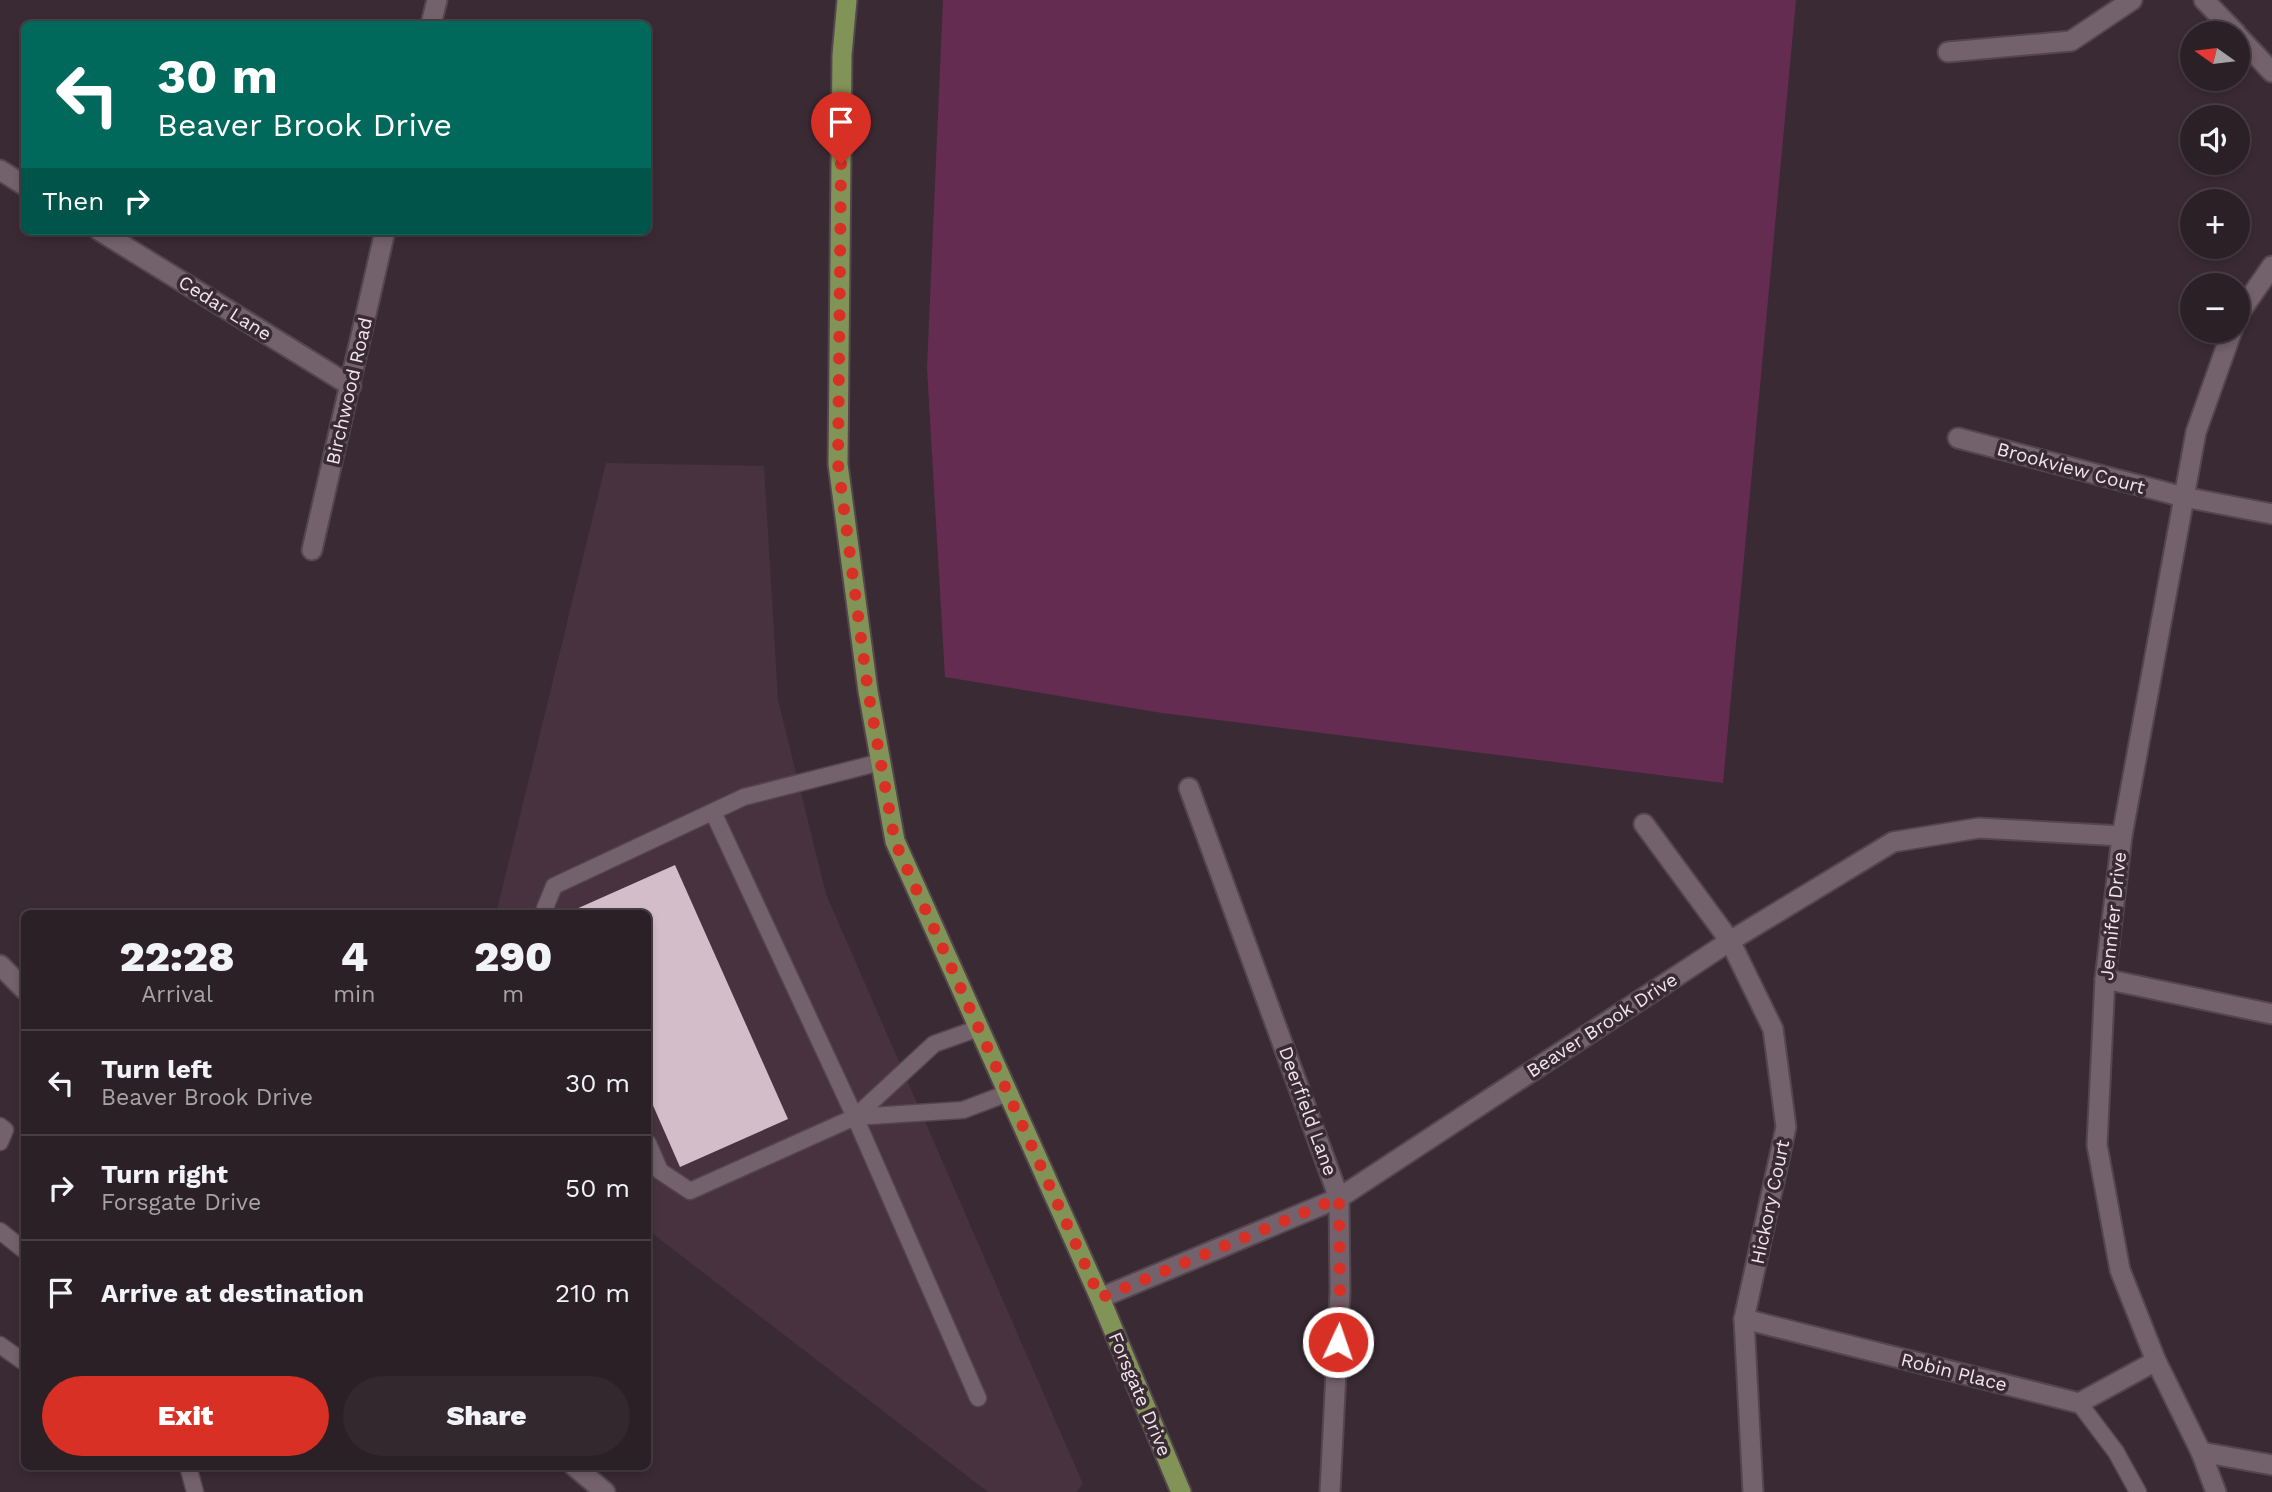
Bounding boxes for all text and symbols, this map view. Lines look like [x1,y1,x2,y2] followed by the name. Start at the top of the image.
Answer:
[2180,21,2250,91] north arrow
[2180,21,2250,343] map controls
[157,47,278,105] text: 30 m
[42,49,133,140] icon: left
[811,92,871,164] pin
[822,103,860,141] icon: arrive
[2180,105,2250,175] button: sound
[157,106,452,144] text: Beaver Brook Drive
[118,182,156,220] icon: right
[42,186,104,216] text: Then
[2180,189,2250,259] button: +
[174,270,276,346] street label: Cedar Lane
[2180,273,2250,343] button: −
[321,315,377,467] street label: Birchwood Road
[1994,437,2148,499] street label: Brookview Court
[2095,850,2131,982] street label: Jennifer Drive
[120,932,235,981] text: 22:28
[340,932,368,981] text: 4
[474,932,552,981] text: 290
[1522,968,1682,1082] street label: Beaver Brook Drive
[141,981,213,1008] text: Arrival
[333,981,375,1008] text: min
[502,981,524,1008] text: m
[1274,1043,1342,1179] street label: Deerfield Lane
[101,1054,212,1084] text: Turn left
[42,1064,80,1102] icon: left
[565,1068,630,1098] text: 30 m
[101,1084,313,1111] text: Beaver Brook Drive
[1746,1138,1794,1266] street label: Hickory Court
[101,1159,228,1189] text: Turn right
[42,1169,80,1207] icon: right
[565,1173,630,1203] text: 50 m
[101,1189,261,1216] text: Forsgate Drive
[42,1274,80,1312] icon: arrive
[101,1278,364,1308] text: Arrive at destination
[555,1278,630,1308] text: 210 m
[1301,1305,1375,1379] position arrow
[1104,1329,1176,1459] street label: Forsgate Drive
[1898,1348,2010,1396] street label: Robin Place
[42,1376,329,1456] button: Exit
[343,1376,630,1456] button: Share

